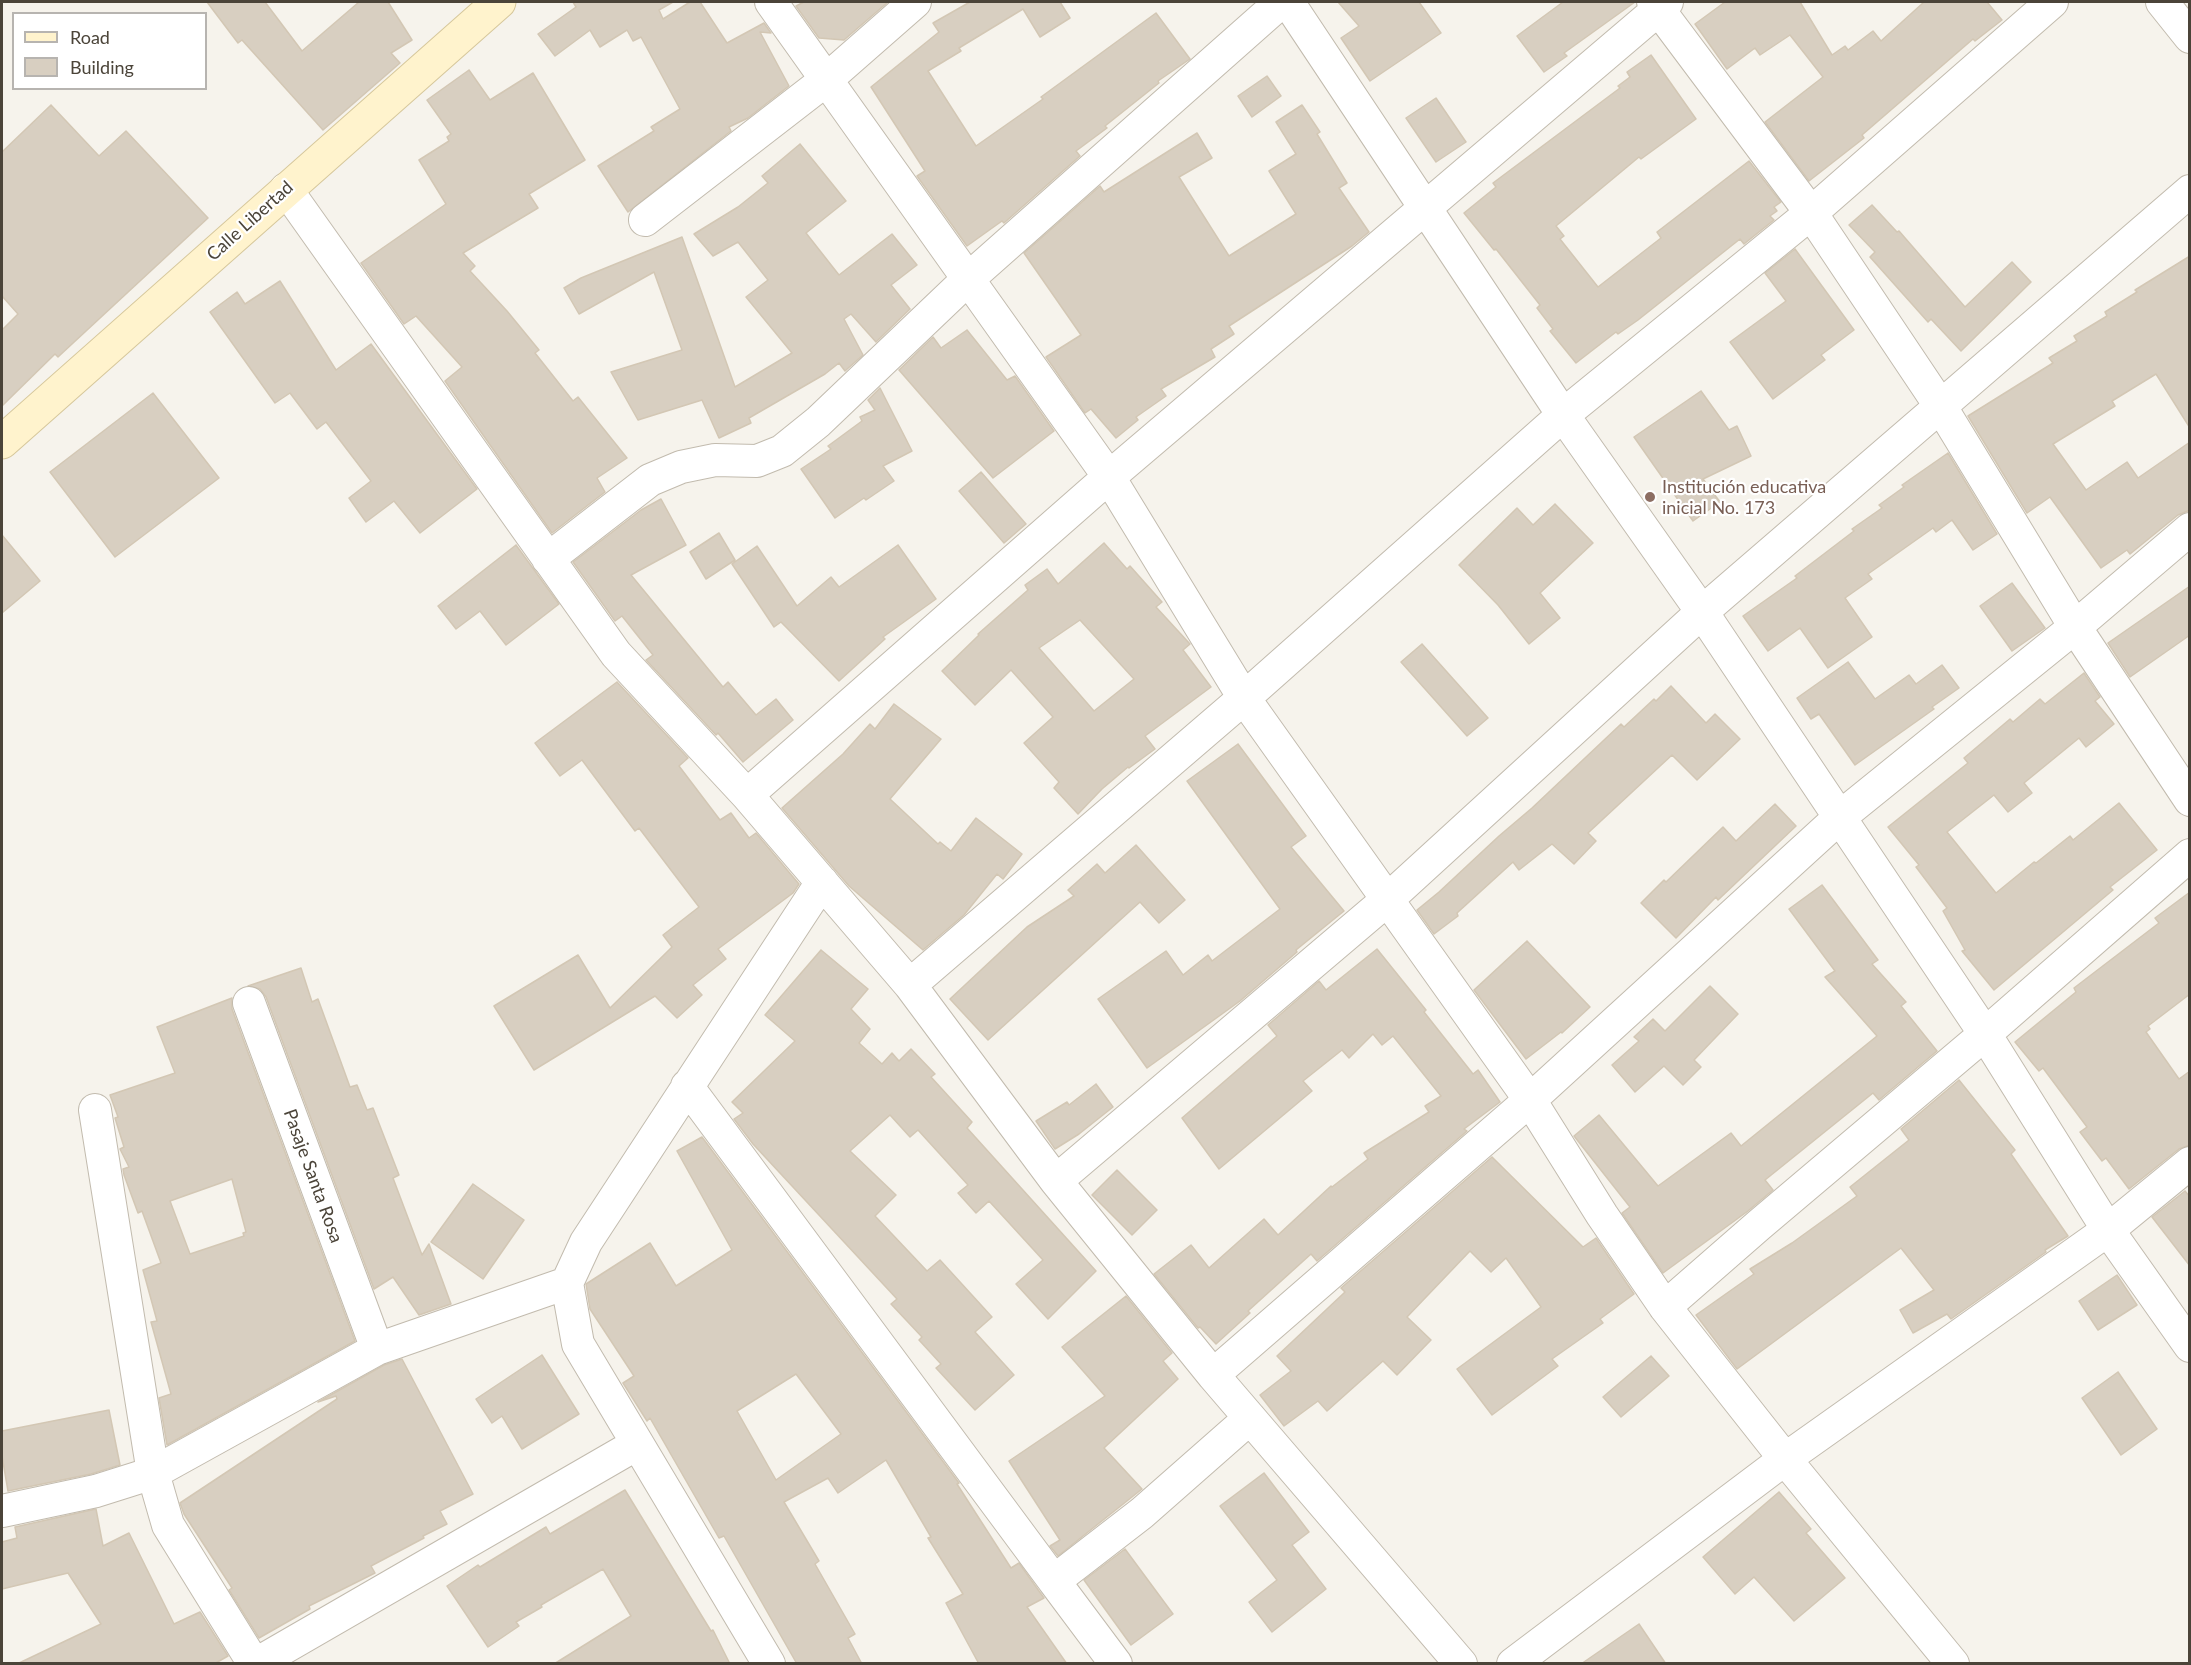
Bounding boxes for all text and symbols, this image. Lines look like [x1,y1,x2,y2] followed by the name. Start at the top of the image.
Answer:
[12,12,207,90] legend
[70,26,110,48] text: Road
[70,56,134,78] text: Building
[202,177,298,265] street label: Calle Libertad
[1662,476,1826,518] place label: Institución educativa inicial No. 173
[1643,490,1657,504] marker: Institución educativa inicial No. 173
[279,1106,347,1246] street label: Pasaje Santa Rosa

